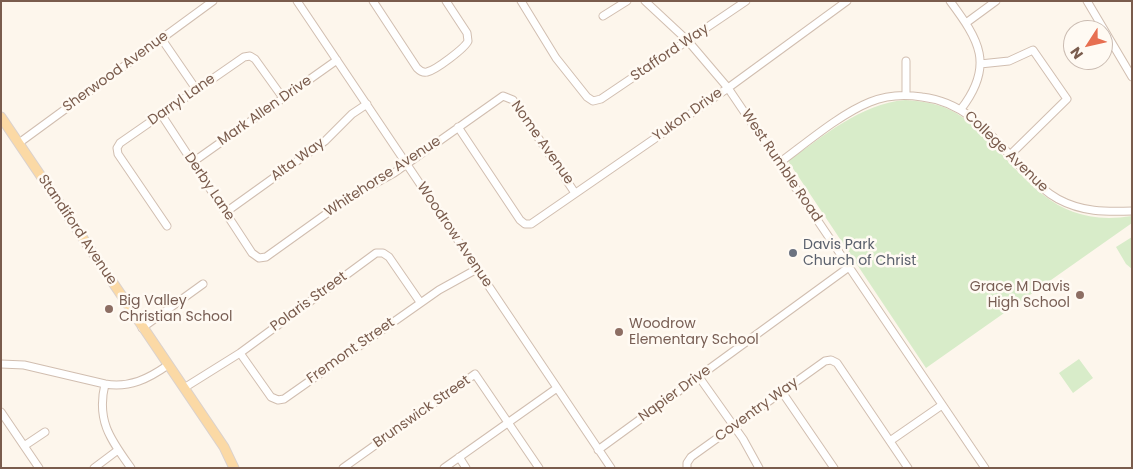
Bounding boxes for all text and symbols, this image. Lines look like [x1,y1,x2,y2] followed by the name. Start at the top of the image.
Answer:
[1063,20,1113,70] north arrow
[628,21,712,85] street label: Stafford Way
[60,28,172,116] street label: Sherwood Avenue
[1065,43,1088,63] text: N
[145,71,219,129] street label: Darryl Lane
[215,72,315,150] street label: Mark Allen Drive
[650,85,726,145] street label: Yukon Drive
[507,98,577,188] street label: Nome Avenue
[737,107,825,225] street label: West Rumble Road
[961,108,1051,196] street label: College Avenue
[322,133,444,221] street label: Whitehorse Avenue
[268,135,328,185] street label: Alta Way
[180,150,238,224] street label: Derby Lane
[34,172,120,288] street label: Standiford Avenue
[413,179,495,291] street label: Woodrow Avenue
[803,237,916,270] place label: Davis Park Church of Christ
[787,247,799,259] marker: Davis Park Church of Christ
[267,269,351,335] street label: Polaris Street
[970,279,1070,312] place label: Grace M Davis High School
[1074,289,1086,301] marker: Grace M Davis High School
[119,293,232,326] place label: Big Valley Christian School
[103,303,115,315] marker: Big Valley Christian School
[304,315,398,387] street label: Fremont Street
[629,316,759,348] place label: Woodrow Elementary School
[613,326,625,338] marker: Woodrow Elementary School
[636,362,714,426] street label: Napier Drive
[370,372,474,452] street label: Brunswick Street
[712,374,802,446] street label: Coventry Way

